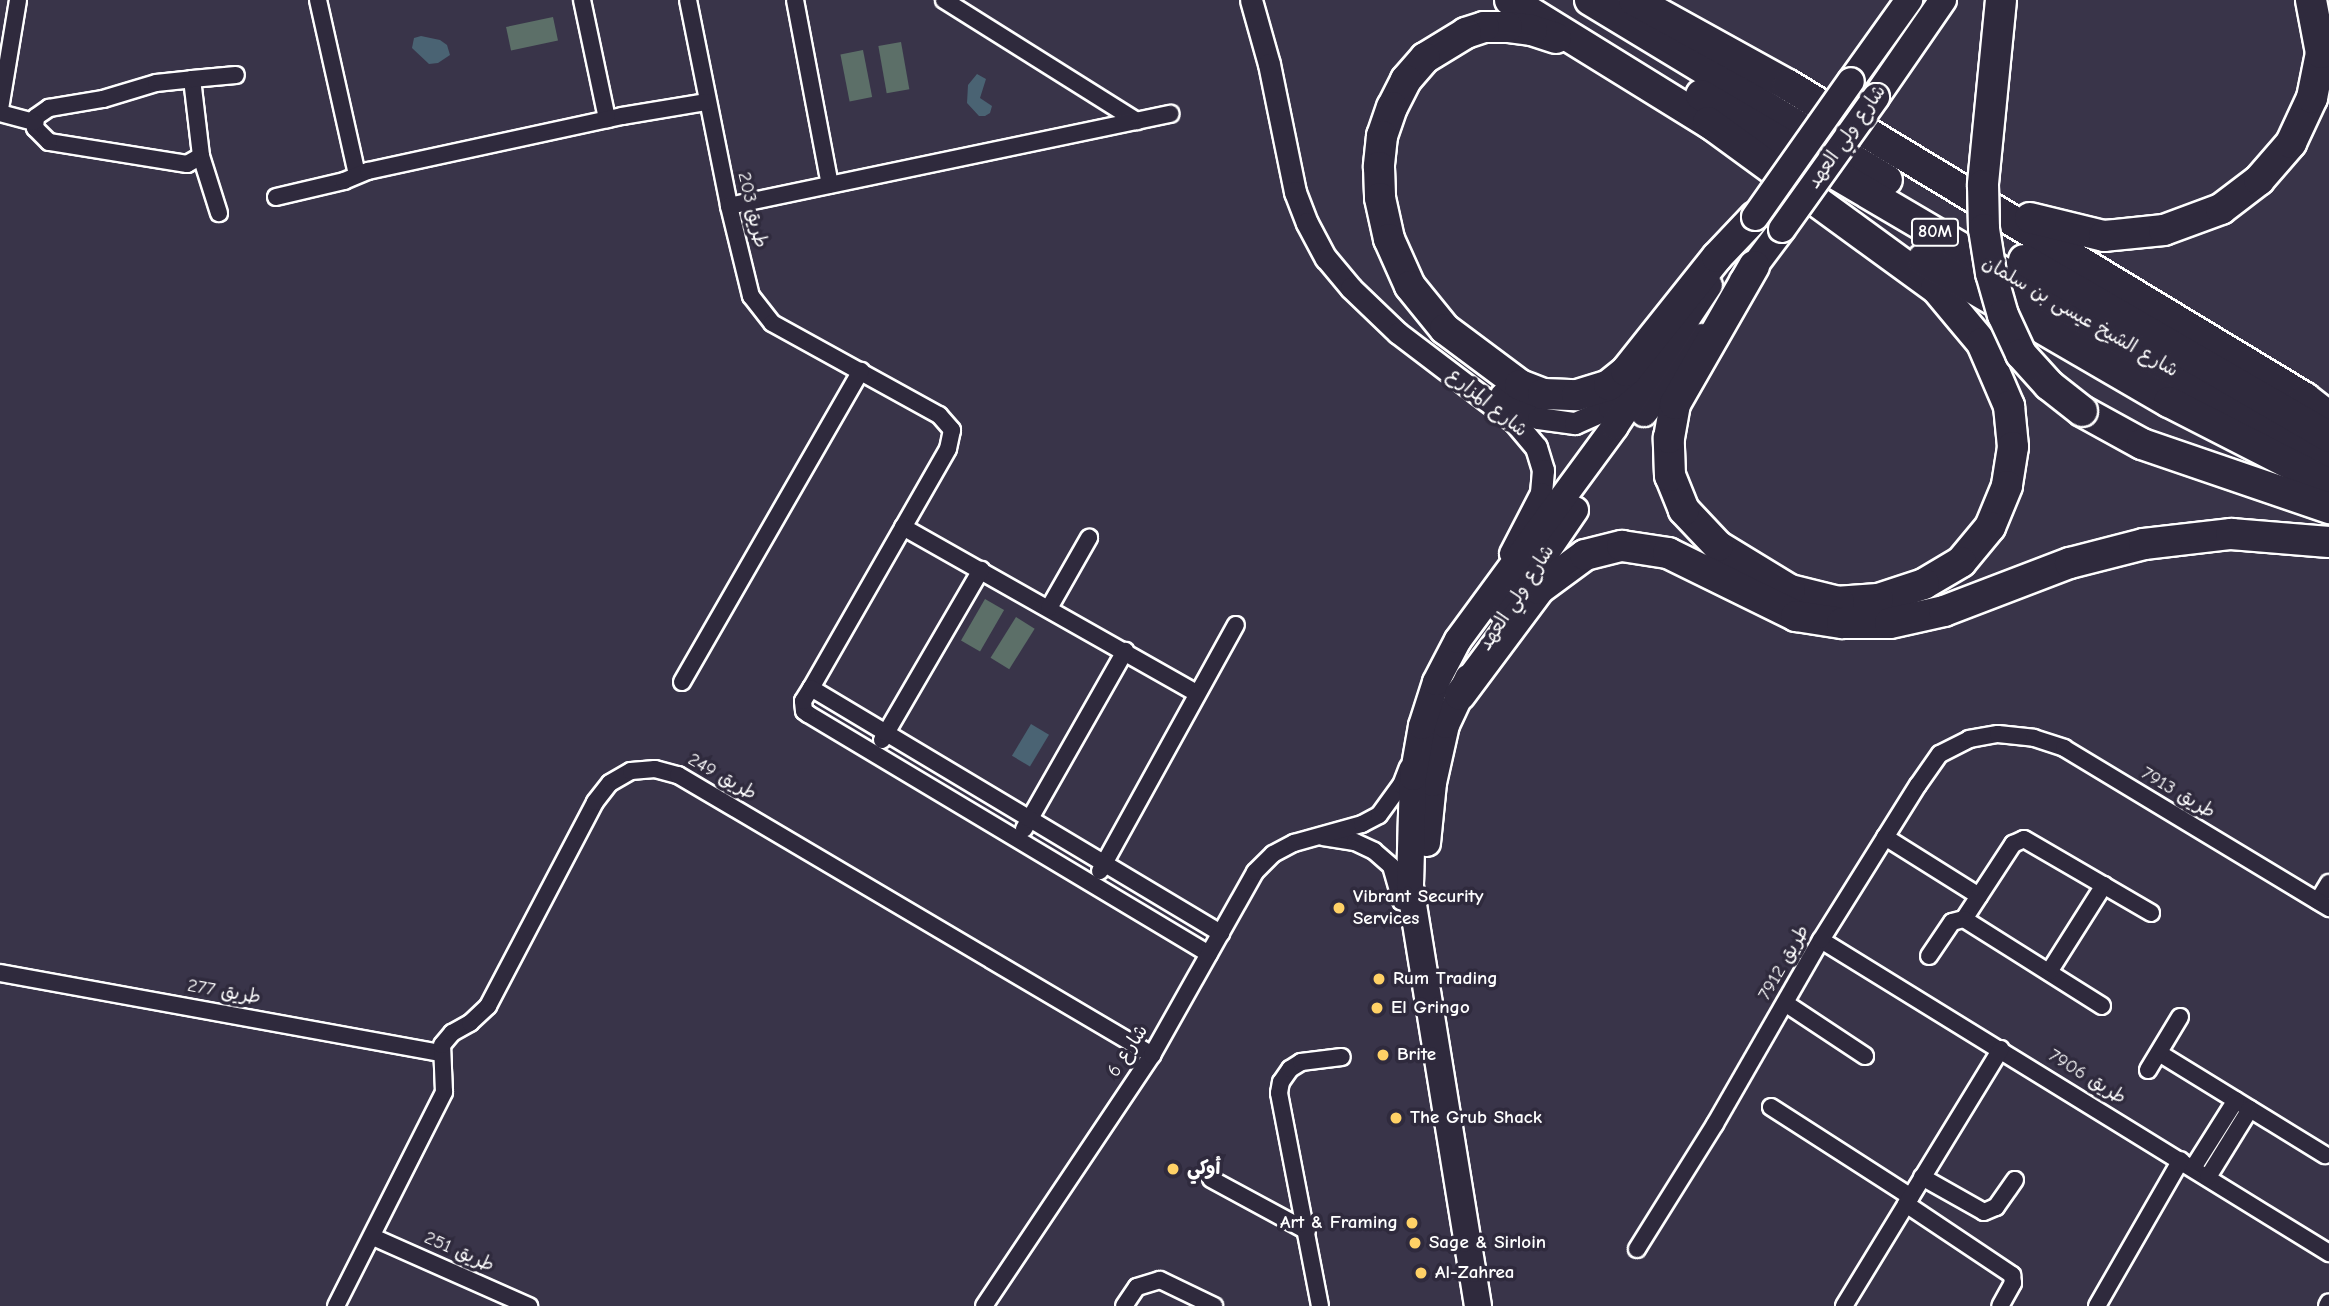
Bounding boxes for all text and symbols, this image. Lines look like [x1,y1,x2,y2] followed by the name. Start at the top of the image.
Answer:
[1803,81,1891,193] street label: شارع ولي العهد
[732,170,772,250] street label: طريق 203
[1910,218,1960,246] road number: 80M
[1978,252,2182,382] street label: شارع الشيخ عيسى بن سلمان
[1442,364,1532,442] street label: شارع المزارع
[1474,541,1560,655] street label: شارع ولي العهد
[684,748,760,806] street label: طريق 249
[2137,762,2219,824] street label: طريق 7913
[1353,886,1484,930] place label: Vibrant Security Services
[1331,900,1347,916] marker: Vibrant Security Services
[1753,921,1815,1005] street label: طريق 7912
[1393,968,1498,990] place label: Rum Trading
[1371,971,1387,987] marker: Rum Trading
[186,974,262,1010] street label: طريق 277
[1391,997,1470,1019] place label: El Gringo
[1369,1000,1385,1016] marker: El Gringo
[1103,1021,1153,1081] street label: شارع 6
[1397,1044,1436,1066] place label: Brite
[2044,1044,2130,1110] street label: طريق 7906
[1375,1047,1391,1063] marker: Brite
[1410,1107,1542,1129] place label: The Grub Shack
[1388,1110,1404,1126] marker: The Grub Shack
[1187,1158,1220,1180] place label: أوكي
[1165,1161,1181,1177] marker: أوكي
[1280,1212,1398,1234] place label: Art & Framing
[1404,1215,1420,1231] marker: Art & Framing
[421,1227,497,1277] street label: طريق 251
[1429,1232,1546,1254] place label: Sage & Sirloin
[1407,1235,1423,1251] marker: Sage & Sirloin
[1435,1262,1514,1284] place label: Al-Zahrea
[1413,1265,1429,1281] marker: Al-Zahrea

